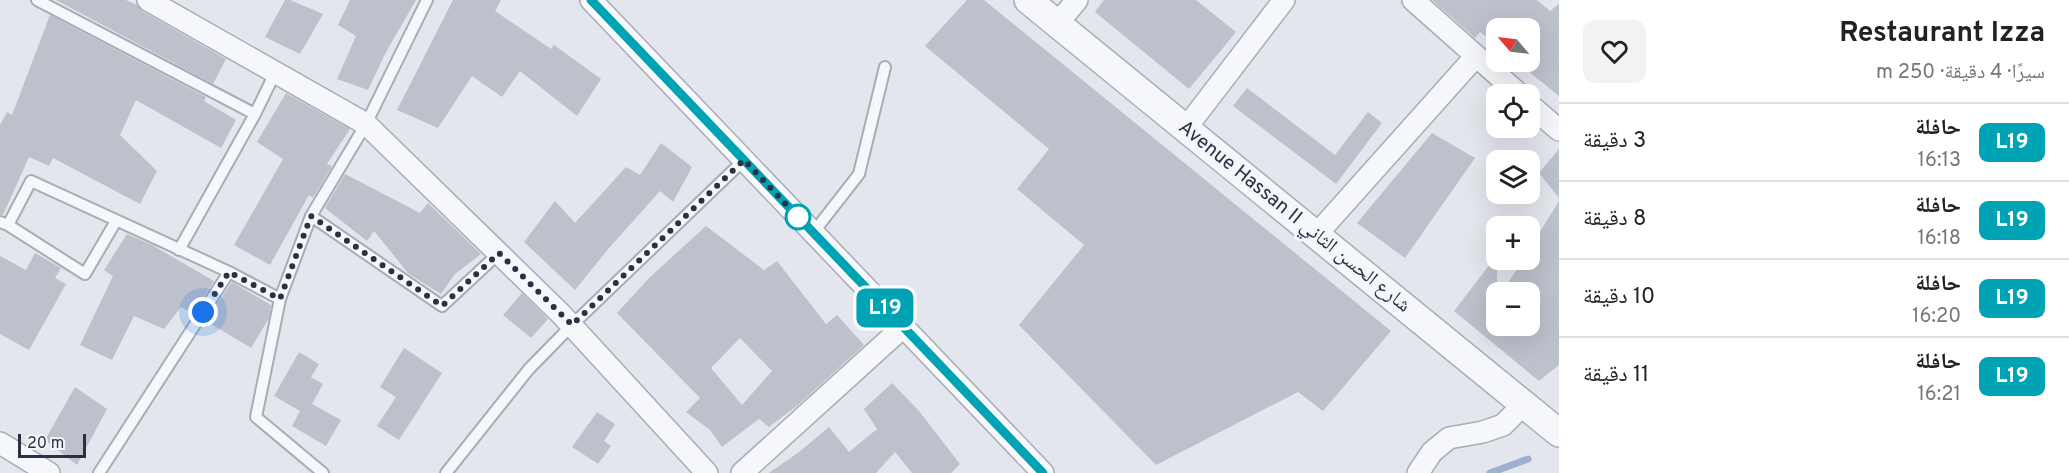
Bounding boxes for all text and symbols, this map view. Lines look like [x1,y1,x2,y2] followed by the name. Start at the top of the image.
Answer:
[1839,16,2045,52] text: Restaurant Izza
[1486,18,1540,72] north arrow
[1486,18,1540,336] map controls
[1583,20,1646,83] button: heart
[1876,60,2045,86] text: سيرًا · 4 دقيقة · 250 m
[1486,84,1540,138] button: locate
[1172,115,1416,320] street label: Avenue Hassan II شارع الحسن الثاني
[1915,115,1961,142] text: حافلة
[1583,128,1646,155] text: 3 دقيقة
[1995,129,2029,156] text: L19
[1918,148,1961,174] text: 16:13
[1486,150,1540,204] button: layers
[1915,193,1961,220] text: حافلة
[785,204,811,230] unlabelled marker
[1583,206,1646,233] text: 8 دقيقة
[1995,207,2029,234] text: L19
[1486,216,1540,270] button: +
[1917,226,1961,252] text: 16:18
[1915,271,1961,298] text: حافلة
[1486,282,1540,336] button: −
[1583,284,1655,311] text: 10 دقيقة
[1995,285,2029,312] text: L19
[850,288,920,328] line badge: L19
[868,295,902,322] text: L19
[188,297,218,327] your location
[1912,304,1961,330] text: 16:20
[1915,349,1961,376] text: حافلة
[1583,362,1649,389] text: 11 دقيقة
[1995,363,2029,390] text: L19
[1917,382,1961,408] text: 16:21
[18,431,86,458] scale bar
[27,434,64,454] text: 20 m

